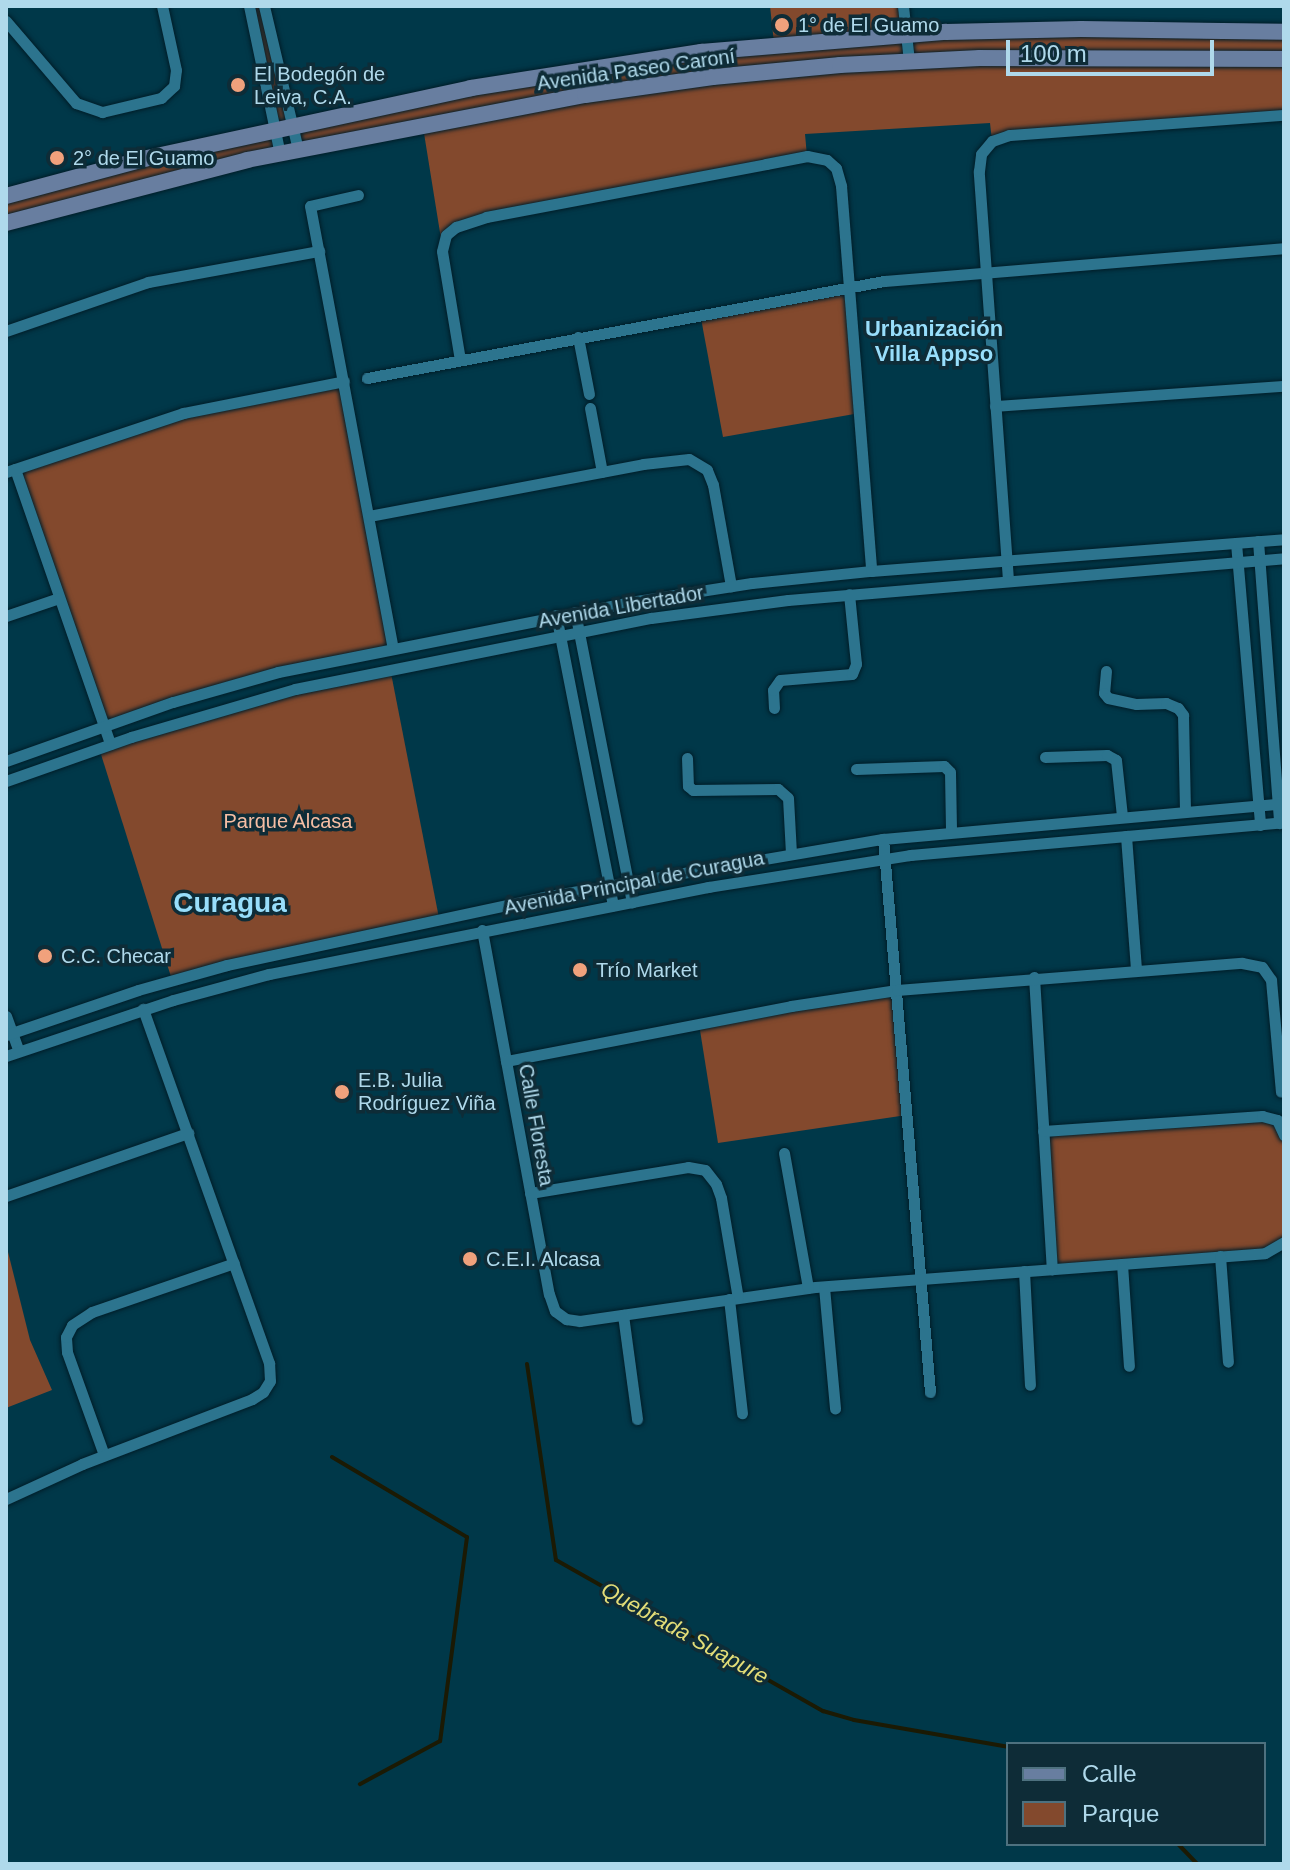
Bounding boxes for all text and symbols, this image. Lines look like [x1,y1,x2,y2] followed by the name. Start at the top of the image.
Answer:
[798,13,939,37] place label: 1° de El Guamo
[773,16,791,34] marker: 1° de El Guamo
[1010,24,1218,74] scale bar
[1020,40,1087,67] text: 100 m
[535,44,737,96] street label: Avenida Paseo Caroní
[254,62,385,109] place label: El Bodegón de Leiva, C.A.
[229,76,247,94] marker: El Bodegón de Leiva, C.A.
[73,146,214,170] place label: 2° de El Guamo
[48,149,66,167] marker: 2° de El Guamo
[865,315,1003,366] district label: Urbanización Villa Appso
[536,581,706,633] street label: Avenida Libertador
[223,809,353,833] park label: Parque Alcasa
[502,846,766,920] street label: Avenida Principal de Curagua
[173,886,287,920] district label: Curagua
[61,944,171,968] place label: C.C. Checar
[36,947,54,965] marker: C.C. Checar
[596,958,697,982] place label: Trío Market
[571,961,589,979] marker: Trío Market
[513,1062,559,1188] street label: Calle Floresta
[358,1068,496,1115] place label: E.B. Julia Rodríguez Viña
[333,1083,351,1101] marker: E.B. Julia Rodríguez Viña
[486,1247,602,1271] place label: C.E.I. Alcasa
[461,1250,479,1268] marker: C.E.I. Alcasa
[597,1576,773,1690] water label: Quebrada Suapure
[1006,1742,1266,1846] legend
[1082,1760,1137,1787] text: Calle
[1082,1800,1159,1827] text: Parque

